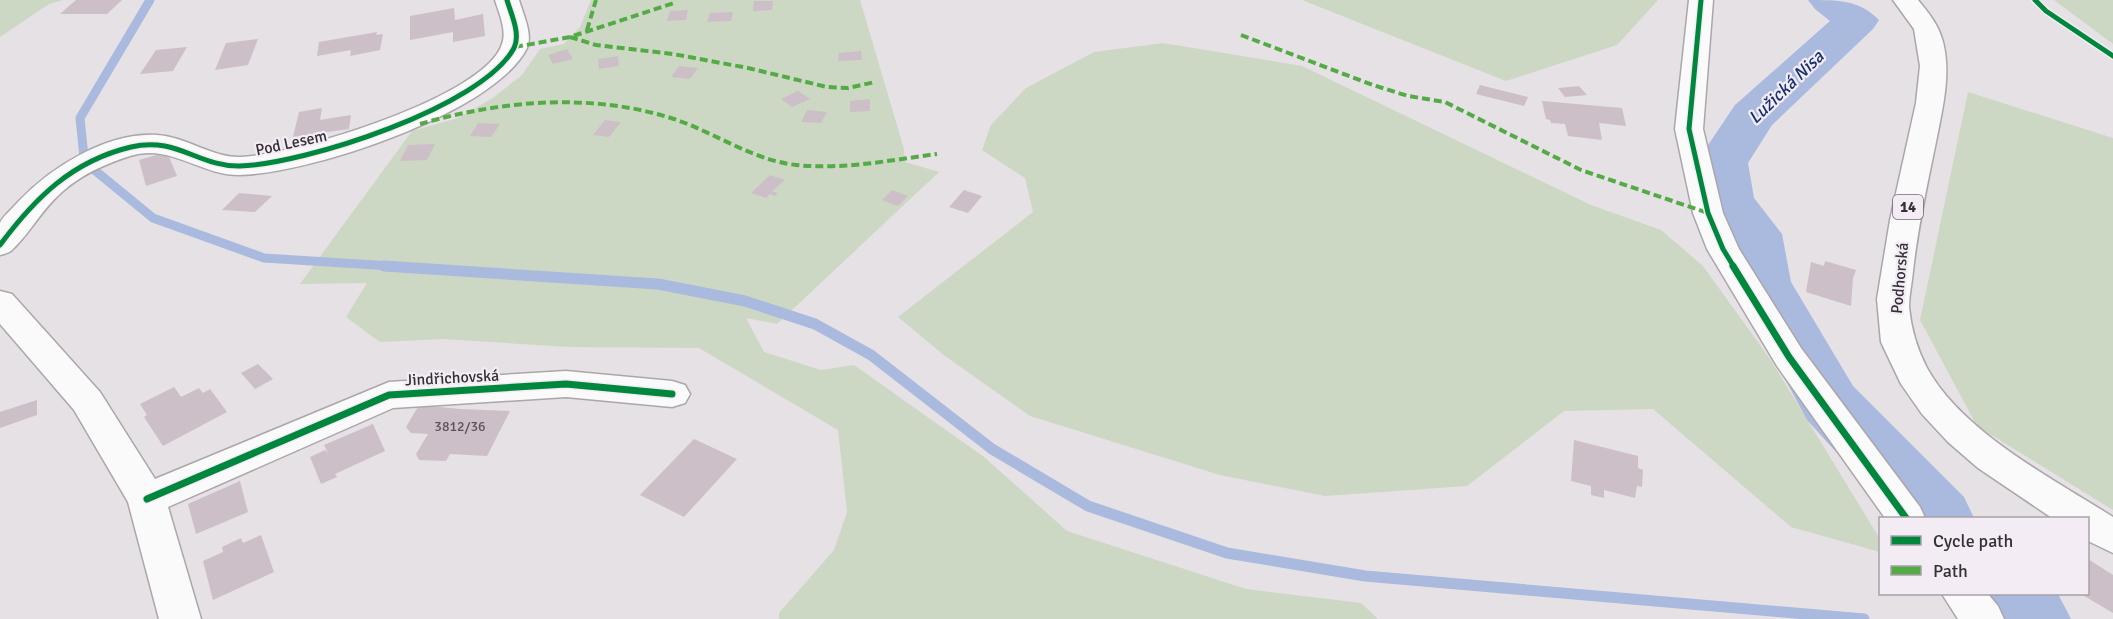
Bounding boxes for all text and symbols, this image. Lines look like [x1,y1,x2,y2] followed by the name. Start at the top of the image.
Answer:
[1744,45,1829,128] water label: Lužická Nisa
[254,126,329,160] street label: Pod Lesem
[1893,195,1923,219] road number: 14
[1887,242,1913,315] street label: Podhorská
[405,366,500,390] street label: Jindřichovská
[434,418,486,435] house number: 3812/36
[1879,517,2089,595] legend
[1933,530,2013,552] text: Cycle path
[1933,560,1968,582] text: Path

